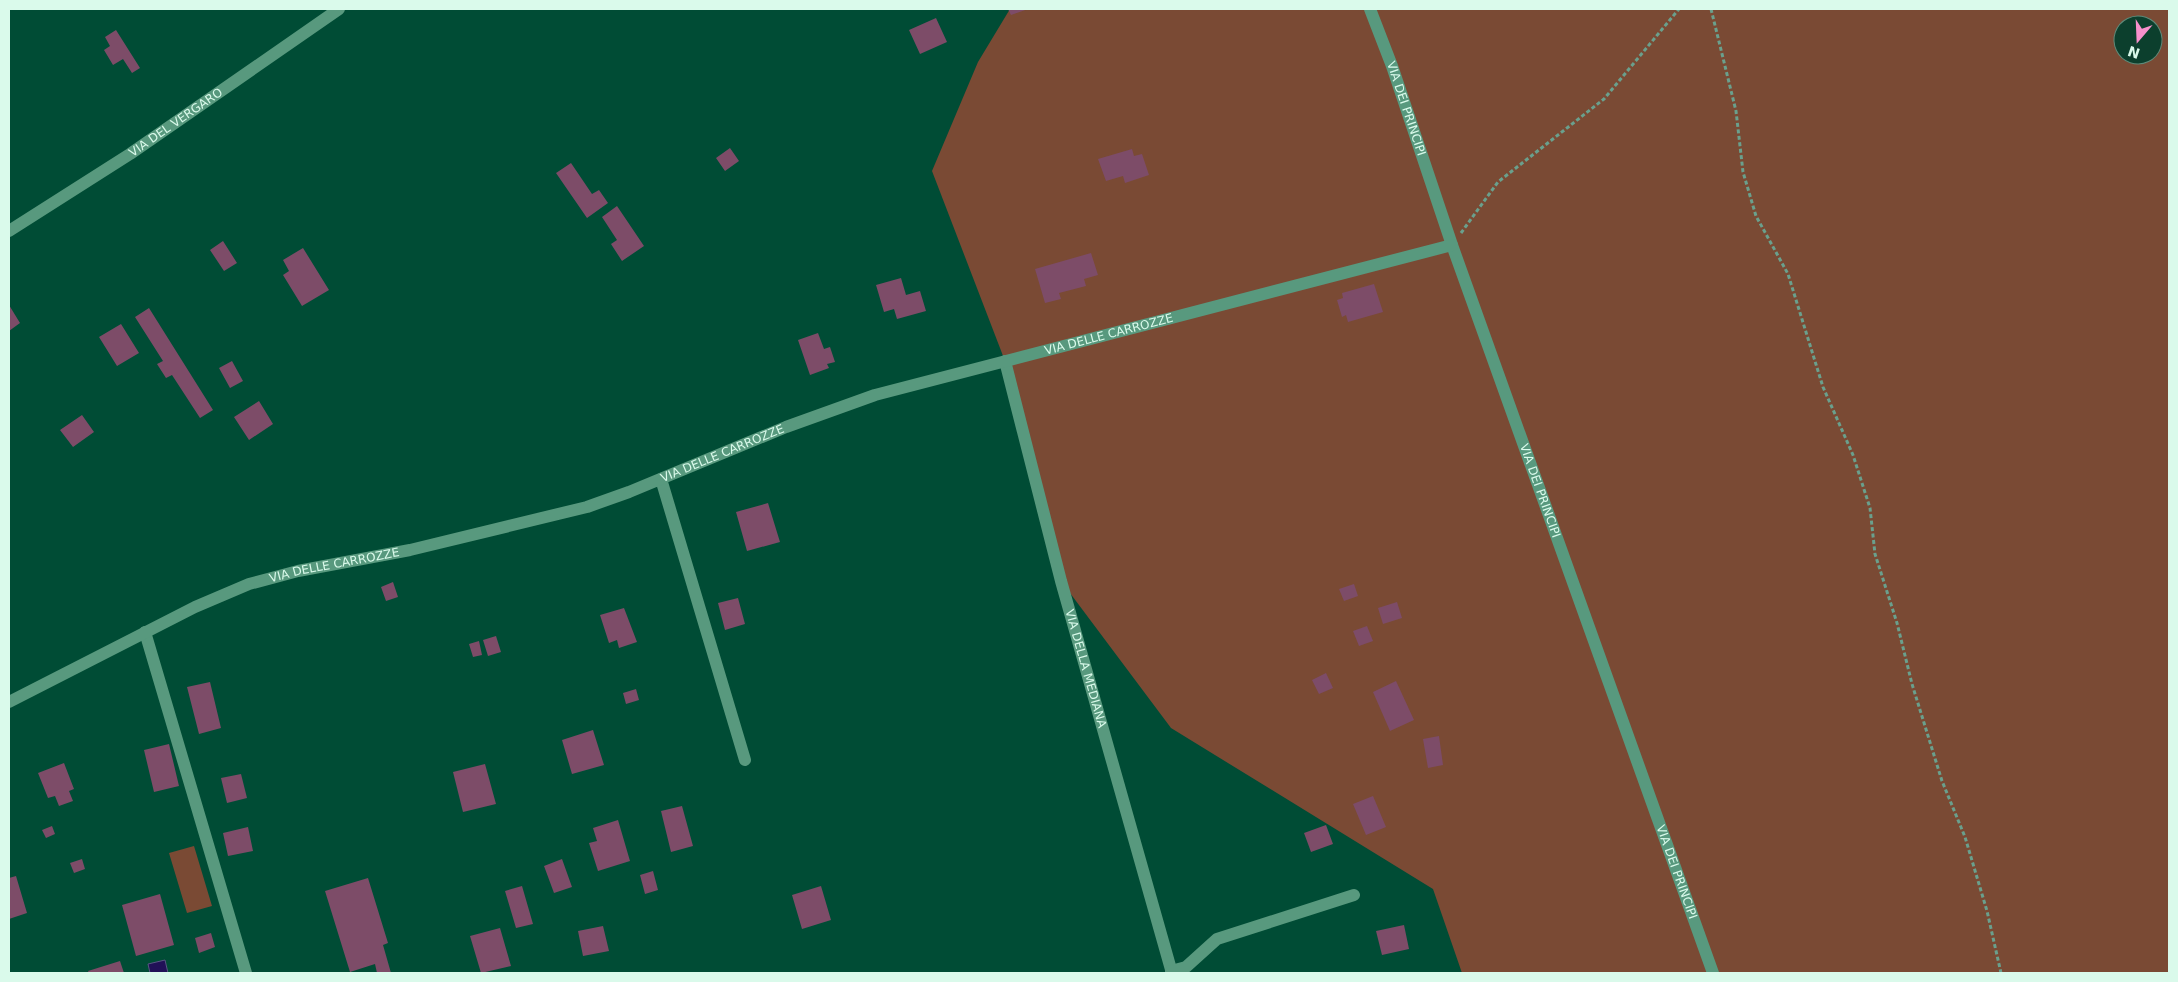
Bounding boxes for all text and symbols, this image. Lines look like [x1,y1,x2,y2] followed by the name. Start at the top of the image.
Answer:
[2113,15,2163,65] north arrow
[2126,43,2142,62] text: N
[1384,59,1429,158] street label: VIA DEI PRINCIPI
[126,85,225,160] street label: VIA DEL VERGARO
[1043,311,1175,358] street label: VIA DELLE CARROZZE
[659,422,786,485] street label: VIA DELLE CARROZZE
[1517,442,1563,540] street label: VIA DEI PRINCIPI
[268,545,400,585] street label: VIA DELLE CARROZZE
[1062,608,1109,730] street label: VIA DELLA MEDIANA
[1654,823,1700,921] street label: VIA DEI PRINCIPI

